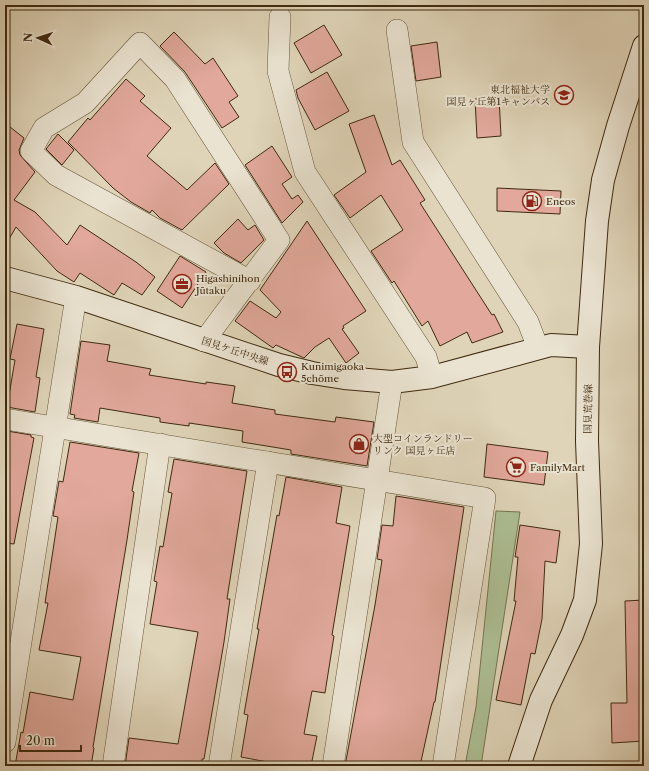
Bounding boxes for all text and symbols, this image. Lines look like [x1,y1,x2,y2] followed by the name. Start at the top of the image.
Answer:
[18,18,58,58] north arrow
[21,32,35,43] text: N
[446,83,550,108] place label: 東北福祉大学 国見ヶ丘第1キャンパス
[553,84,575,106] school or university icon: 東北福祉大学 国見ヶ丘第1キャンパス
[521,190,543,212] fuel station icon: Eneos
[546,195,575,208] place label: Eneos
[194,272,260,297] place label: Higashinihon Jūtaku
[171,273,193,295] office icon: Higashinihon Jūtaku
[200,334,270,368] street label: 国見ケ丘中央線
[301,360,365,385] place label: Kunimigaoka 5chōme
[276,361,298,383] bus stop icon: Kunimigaoka 5chōme
[581,384,595,434] street label: 国見荒巻線
[373,432,473,457] place label: 大型コインランドリー リンク 国見ヶ丘店
[348,433,370,455] shop icon: 大型コインランドリー リンク 国見ヶ丘店
[505,456,527,478] supermarket icon: FamilyMart
[530,461,586,474] place label: FamilyMart
[20,727,81,753] scale bar
[26,733,55,748] text: 20 m

